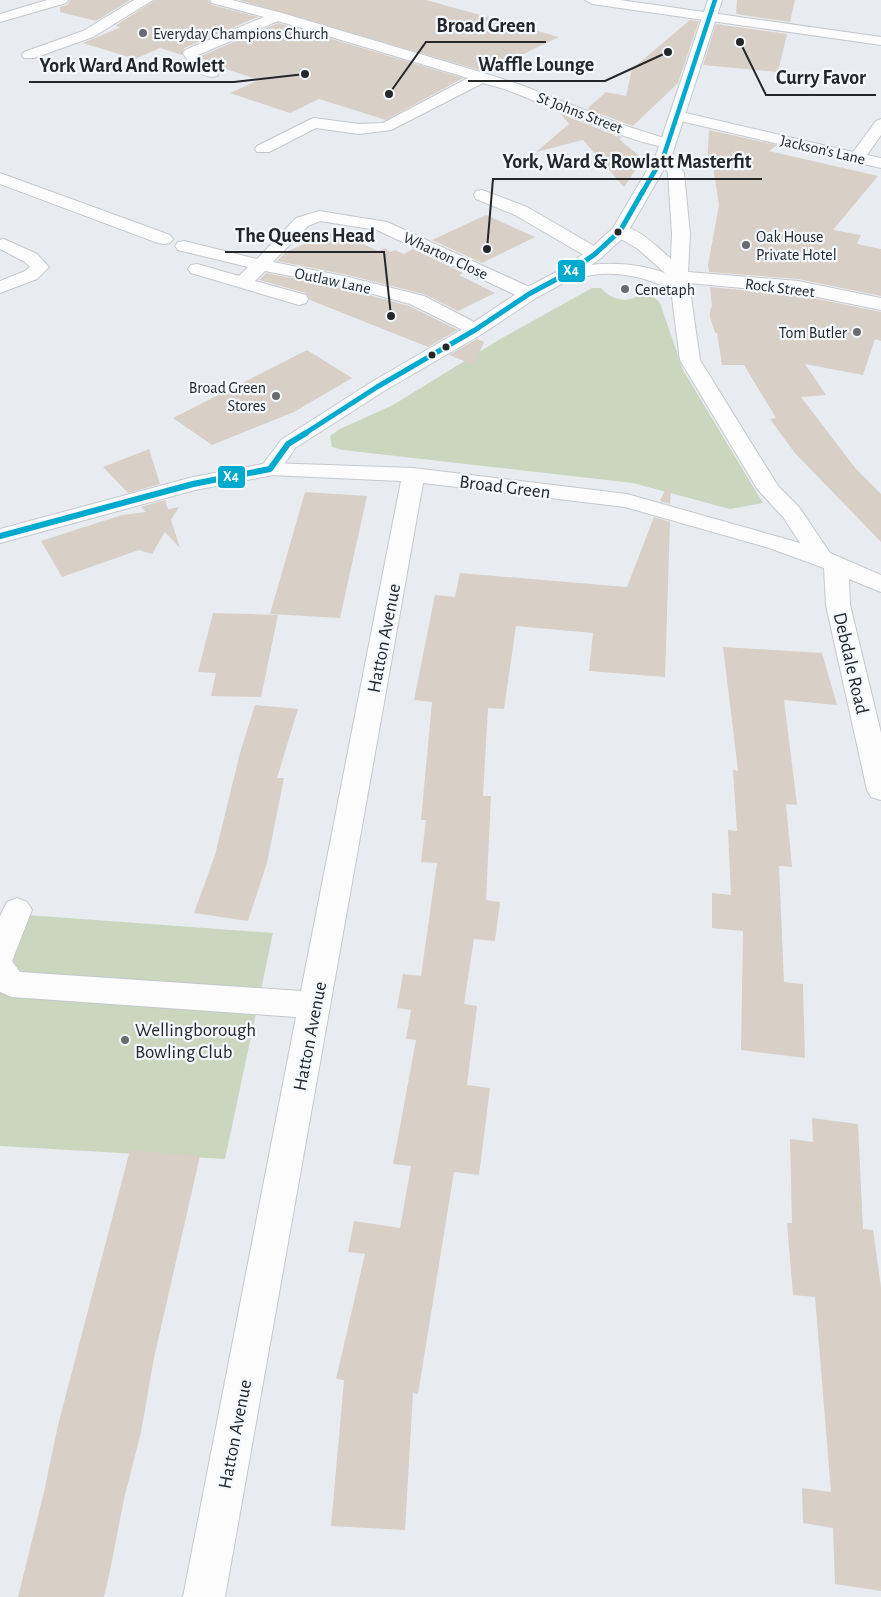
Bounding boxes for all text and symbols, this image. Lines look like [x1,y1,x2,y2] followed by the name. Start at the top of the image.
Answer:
[426,7,546,42] callout: Broad Green
[436,16,536,36] text: Broad Green
[153,26,329,43] place label: Everyday Champions Church
[137,27,149,39] marker: Everyday Champions Church
[468,46,605,81] callout: Waffle Lounge
[29,47,234,82] callout: York Ward And Rowlett
[478,55,594,75] text: Waffle Lounge
[39,56,225,76] text: York Ward And Rowlett
[766,60,876,95] callout: Curry Favor
[776,68,866,88] text: Curry Favor
[535,89,625,137] street label: St Johns Street
[779,132,867,168] street label: Jackson's Lane
[493,144,762,179] callout: York, Ward & Rowlatt Masterfit
[503,152,752,172] text: York, Ward & Rowlatt Masterfit
[225,217,384,252] callout: The Queens Head
[235,226,375,247] text: The Queens Head
[613,227,623,237] unlabelled marker
[401,229,491,283] street label: Wharton Close
[756,229,837,263] place label: Oak House Private Hotel
[740,239,752,251] marker: Oak House Private Hotel
[557,259,586,283] line badge: X4
[563,264,579,278] text: X4
[293,265,372,297] street label: Outlaw Lane
[744,276,816,300] street label: Rock Street
[635,282,695,298] place label: Cenetaph
[619,283,631,295] marker: Cenetaph
[779,325,848,341] place label: Tom Butler
[851,326,863,338] marker: Tom Butler
[441,342,451,352] unlabelled marker
[427,350,437,360] unlabelled marker
[189,380,266,414] place label: Broad Green Stores
[270,390,282,402] marker: Broad Green Stores
[217,465,246,489] line badge: X4
[223,470,239,484] text: X4
[458,472,551,503] street label: Broad Green
[365,582,404,694] street label: Hatton Avenue
[830,611,872,716] street label: Debdale Road
[291,980,330,1092] street label: Hatton Avenue
[135,1021,256,1062] place label: Wellingborough Bowling Club
[119,1034,131,1046] marker: Wellingborough Bowling Club
[216,1378,255,1490] street label: Hatton Avenue

